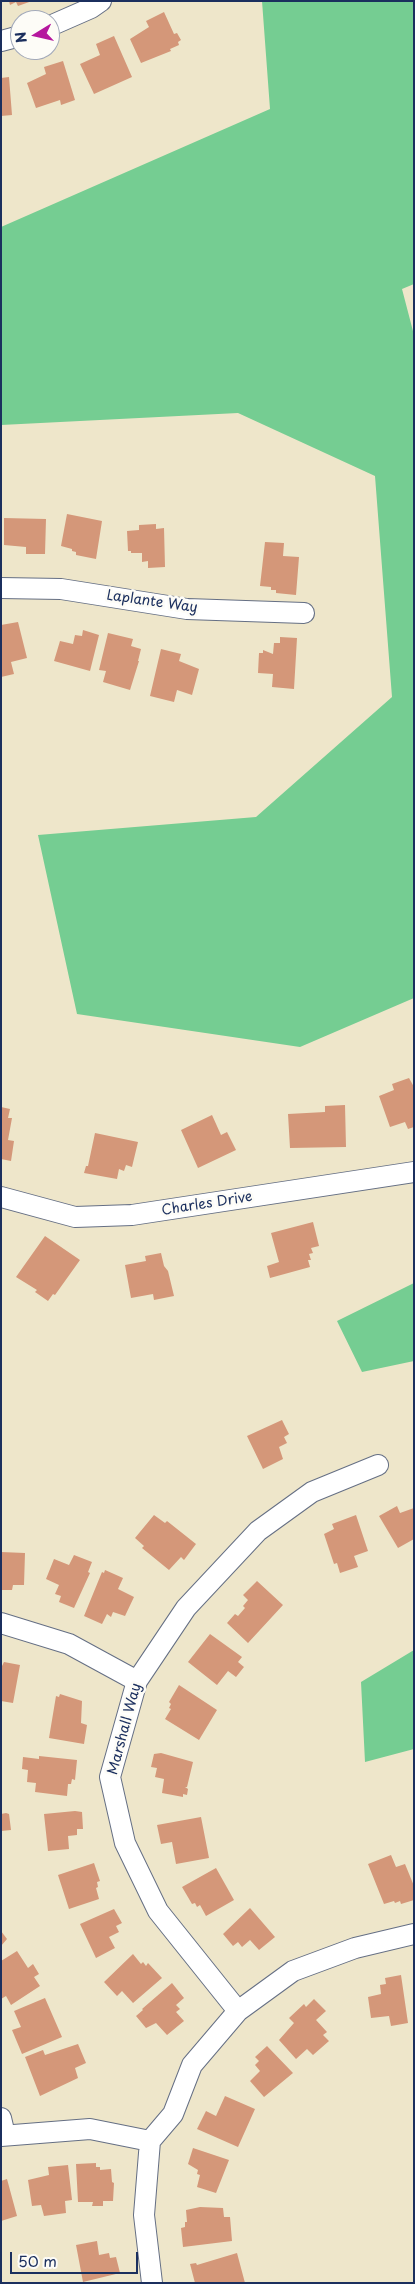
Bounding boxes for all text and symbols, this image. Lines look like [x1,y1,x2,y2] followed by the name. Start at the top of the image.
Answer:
[10,10,60,60] north arrow
[9,30,32,44] text: N
[105,587,199,617] street label: Laplante Way
[160,1189,254,1219] street label: Charles Drive
[105,1681,145,1777] street label: Marshall Way
[12,2242,140,2274] scale bar
[18,2249,57,2272] text: 50 m

